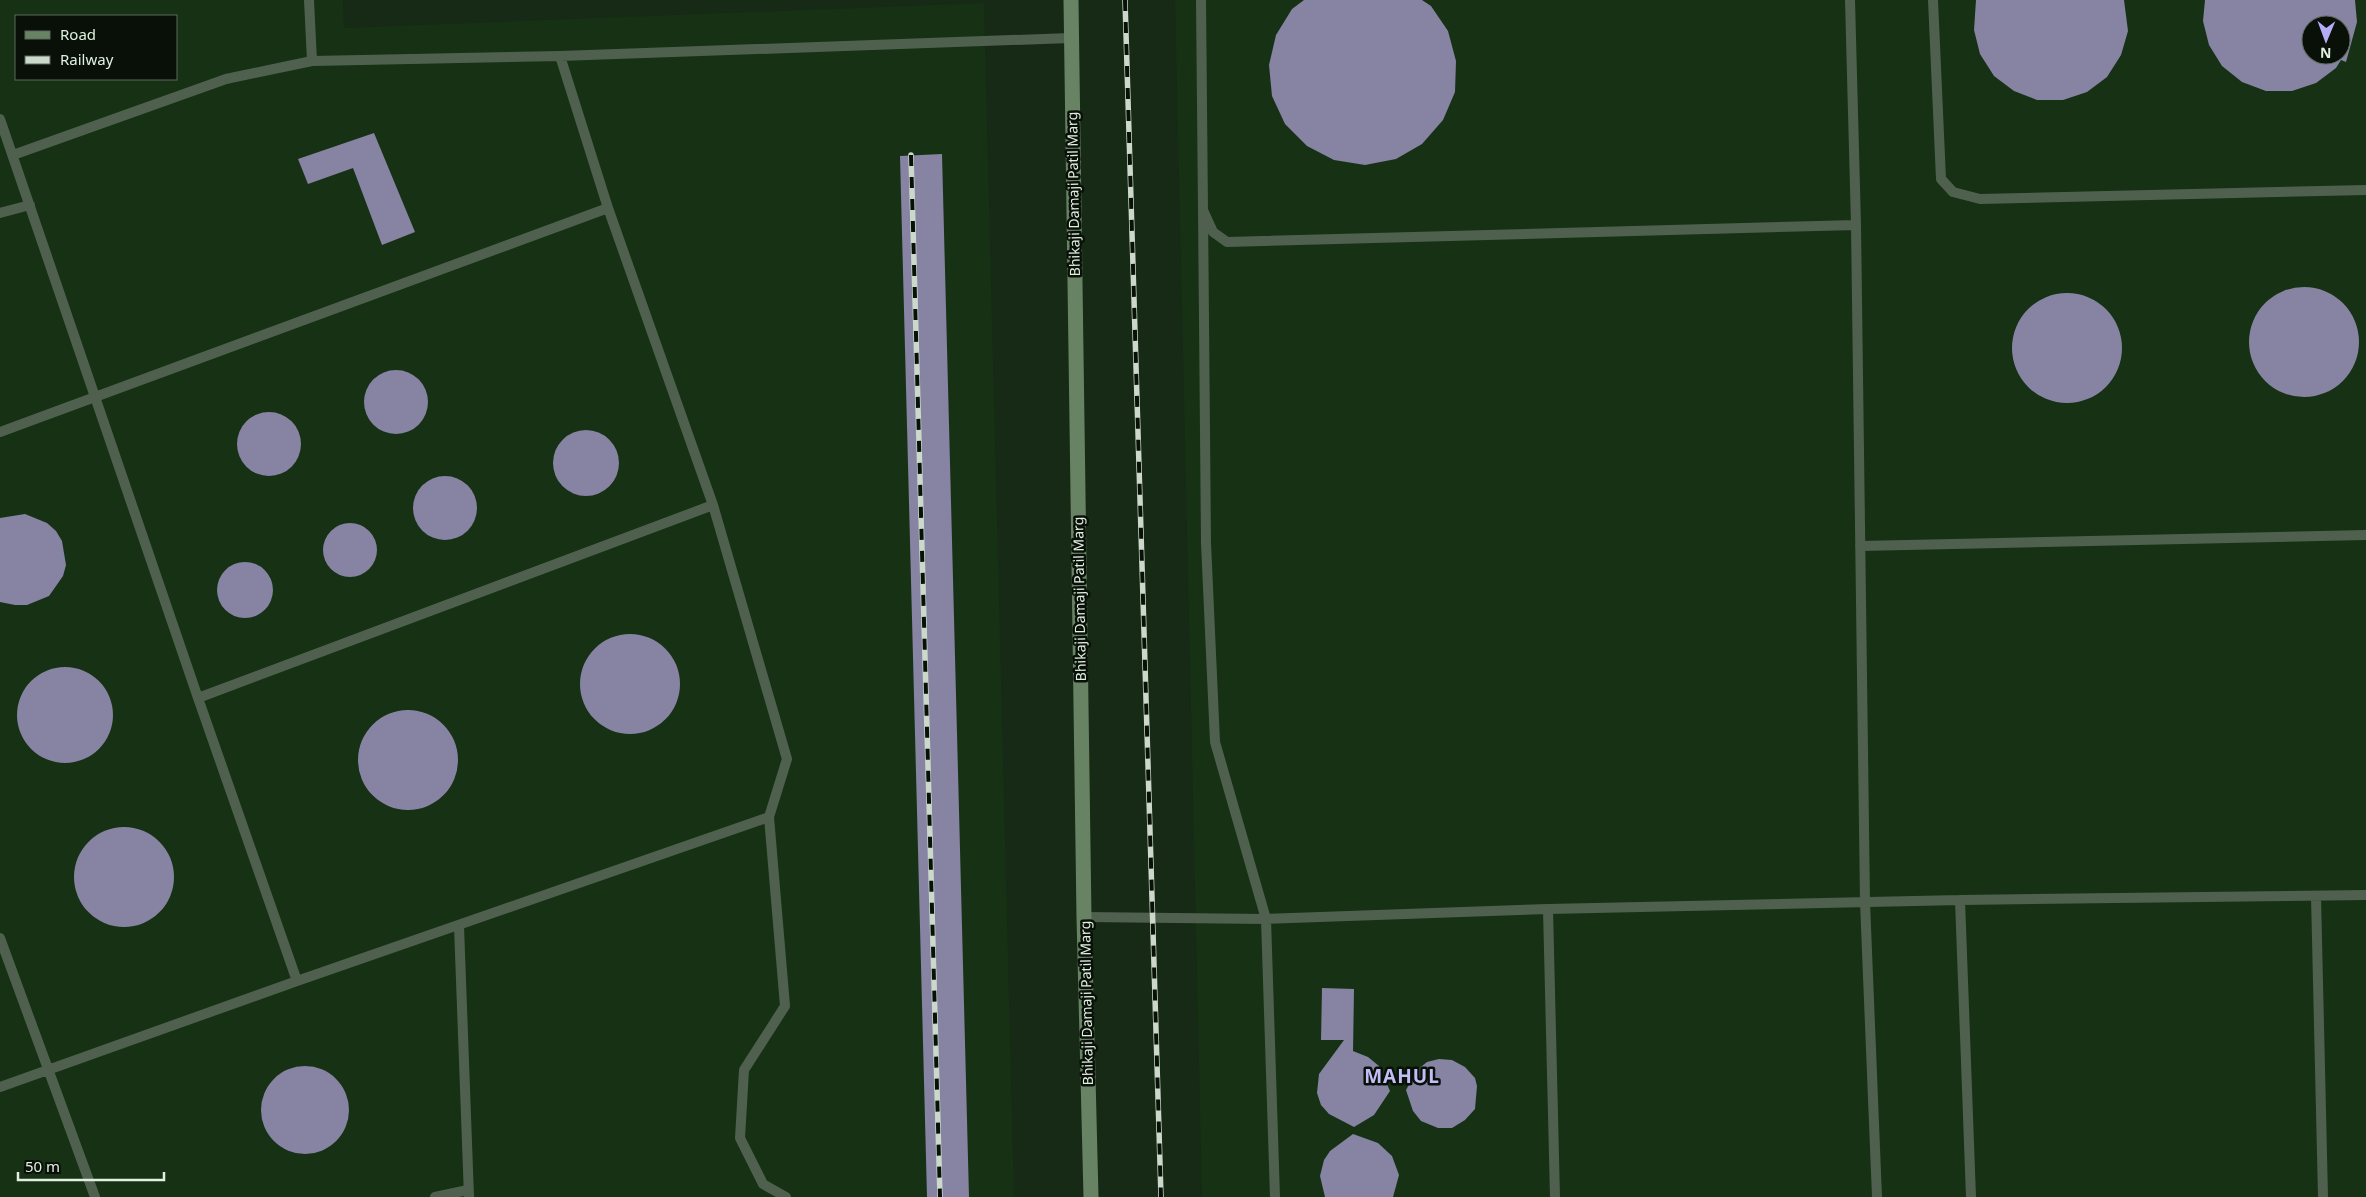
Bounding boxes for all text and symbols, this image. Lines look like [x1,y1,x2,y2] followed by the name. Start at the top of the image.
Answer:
[15,15,178,80] legend
[2301,15,2351,65] north arrow
[60,24,96,44] text: Road
[2320,44,2332,63] text: N
[60,49,114,69] text: Railway
[1062,112,1084,276] street label: Bhikaji Damaji Patil Marg
[1068,517,1090,681] street label: Bhikaji Damaji Patil Marg
[1075,921,1097,1085] street label: Bhikaji Damaji Patil Marg
[1364,1063,1440,1089] district label: MAHUL
[18,1150,164,1182] scale bar
[25,1156,60,1176] text: 50 m

